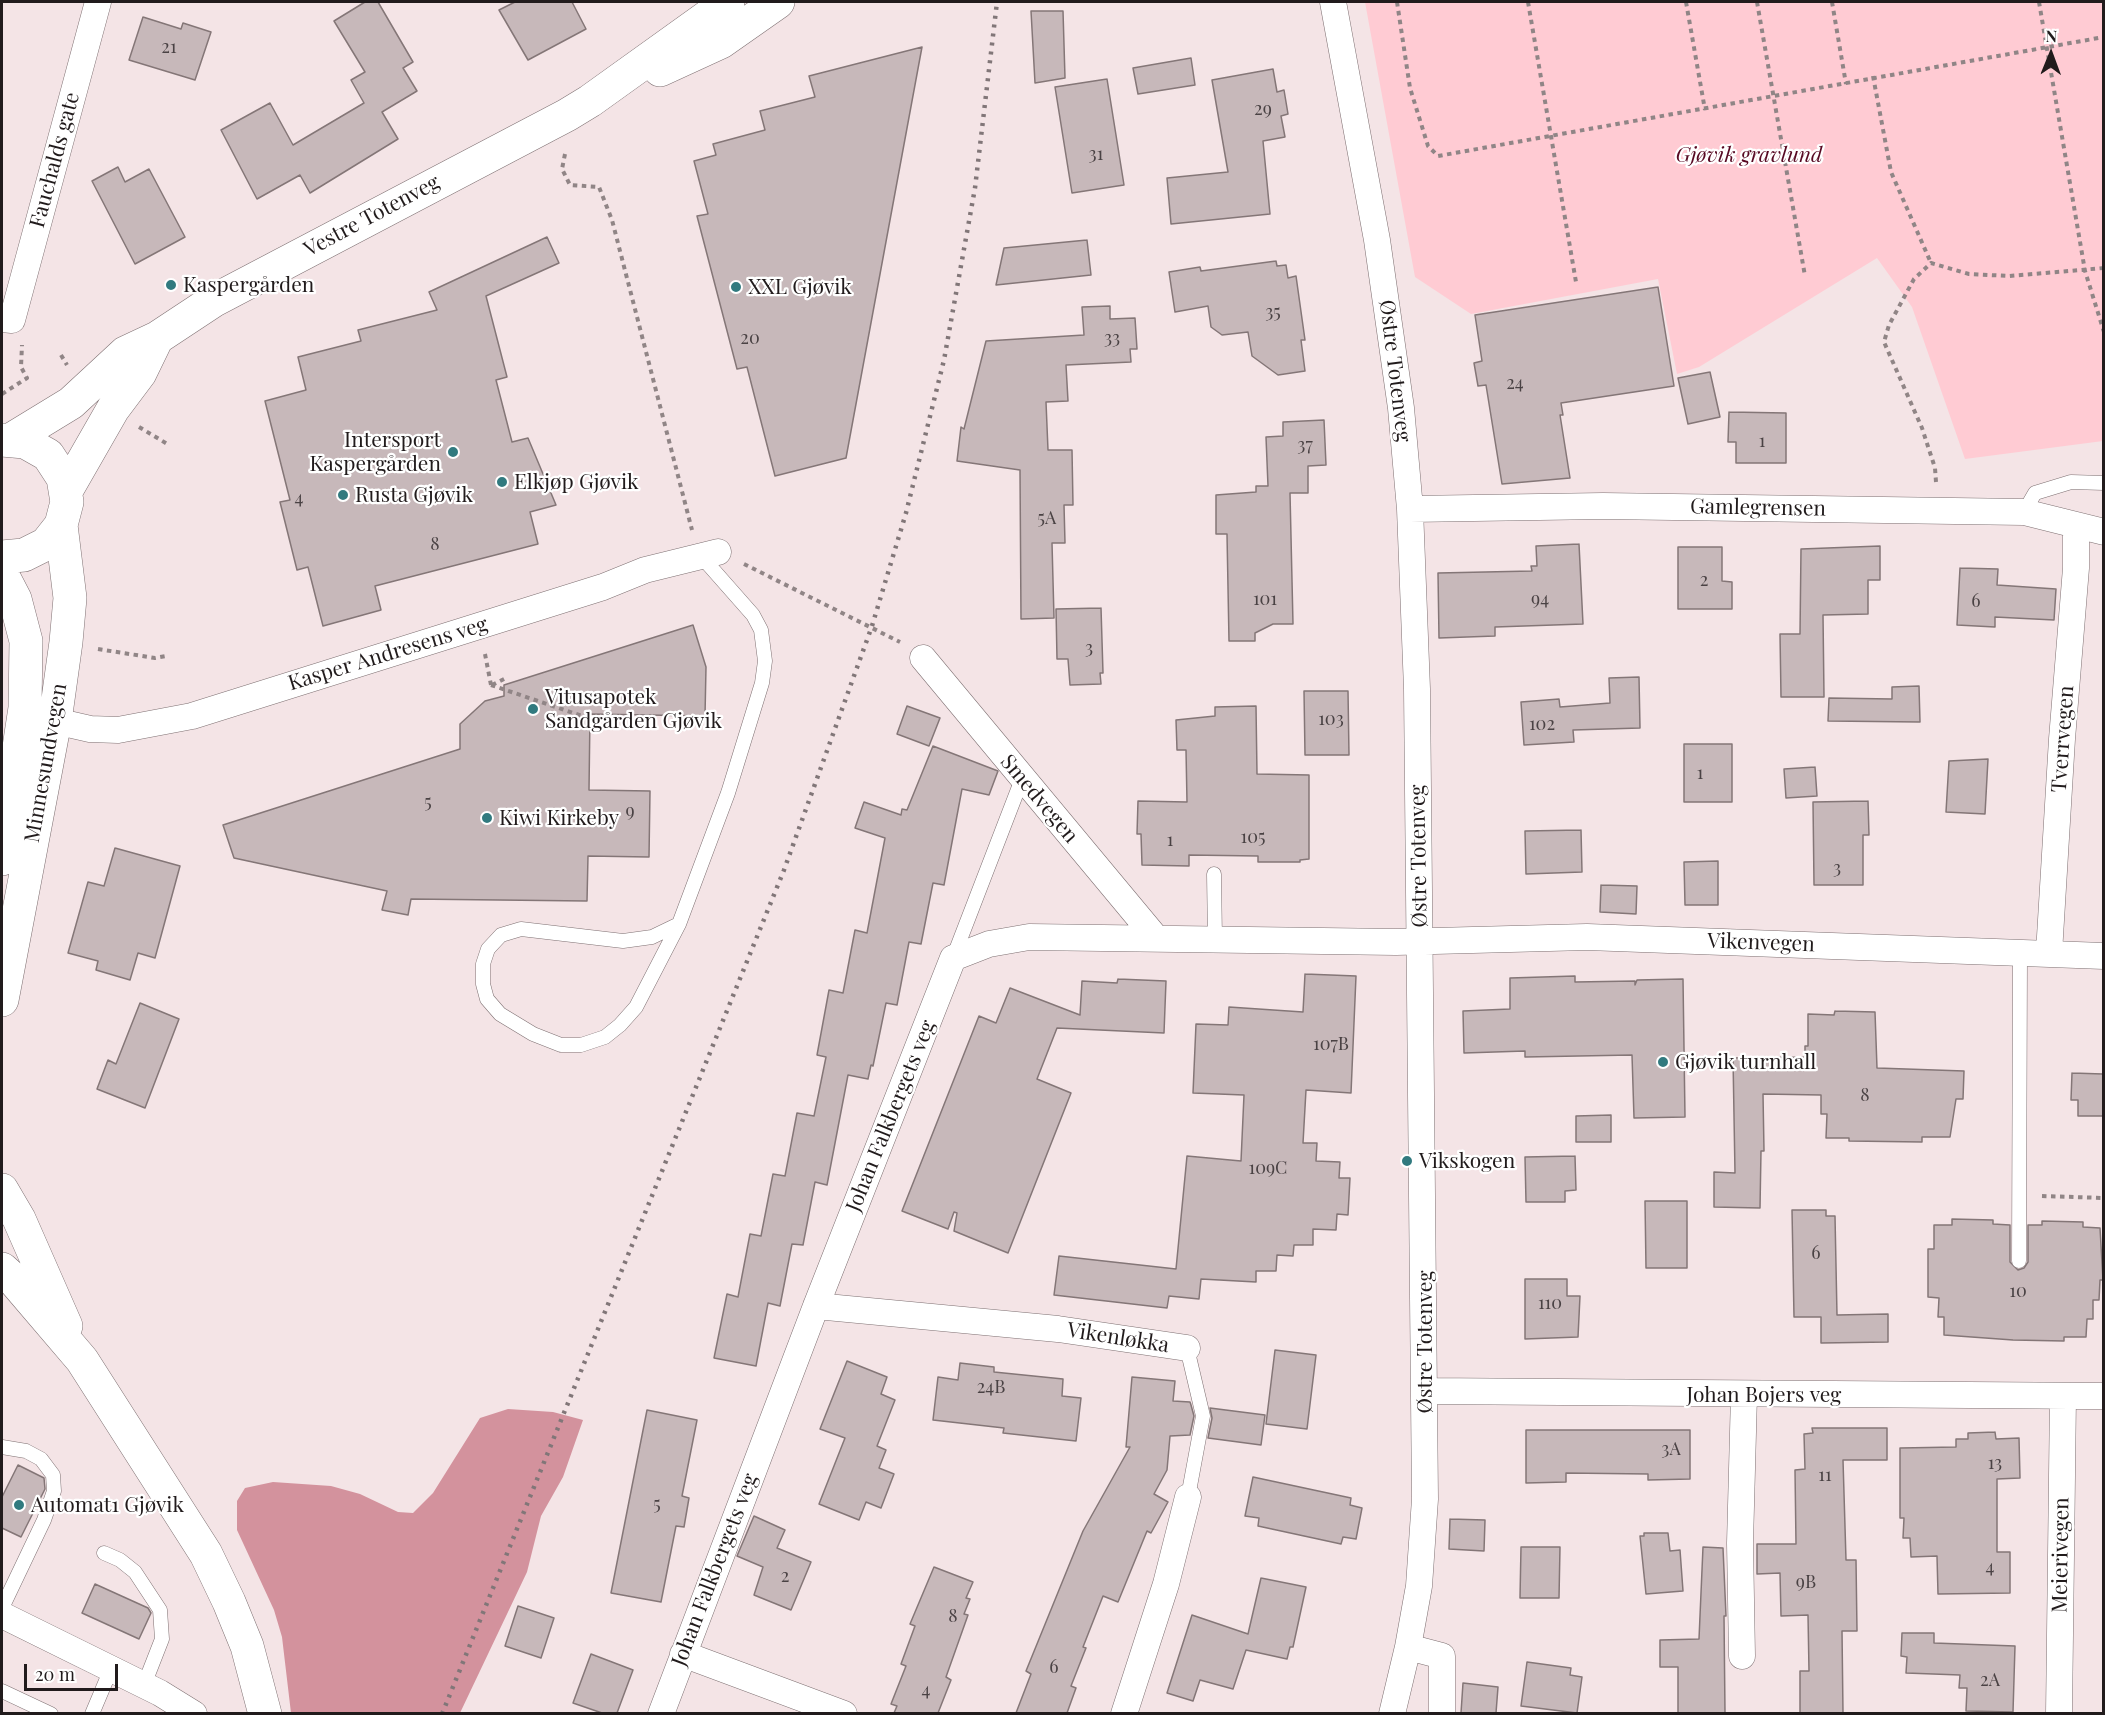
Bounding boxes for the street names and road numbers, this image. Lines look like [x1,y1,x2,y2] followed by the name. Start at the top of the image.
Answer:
[25,89,85,231] street label: Fauchalds gate
[300,170,444,262] street label: Vestre Totenveg
[1374,298,1416,444] street label: Østre Totenveg
[1690,494,1826,522] street label: Gamlegrensen
[285,612,491,696] street label: Kasper Andresens veg
[20,681,72,845] street label: Minnesundvegen
[2047,685,2079,793] street label: Tverrvegen
[995,750,1083,848] street label: Smedvegen
[1405,784,1433,928] street label: Østre Totenveg
[1707,929,1815,957] street label: Vikenvegen
[841,1016,941,1216] street label: Johan Falkbergets veg
[1412,1270,1438,1414] street label: Østre Totenveg
[1065,1318,1171,1358] street label: Vikenløkka
[1687,1382,1841,1408] street label: Johan Bojers veg
[667,1470,763,1670] street label: Johan Falkbergets veg
[2047,1497,2075,1613] street label: Meierivegen

